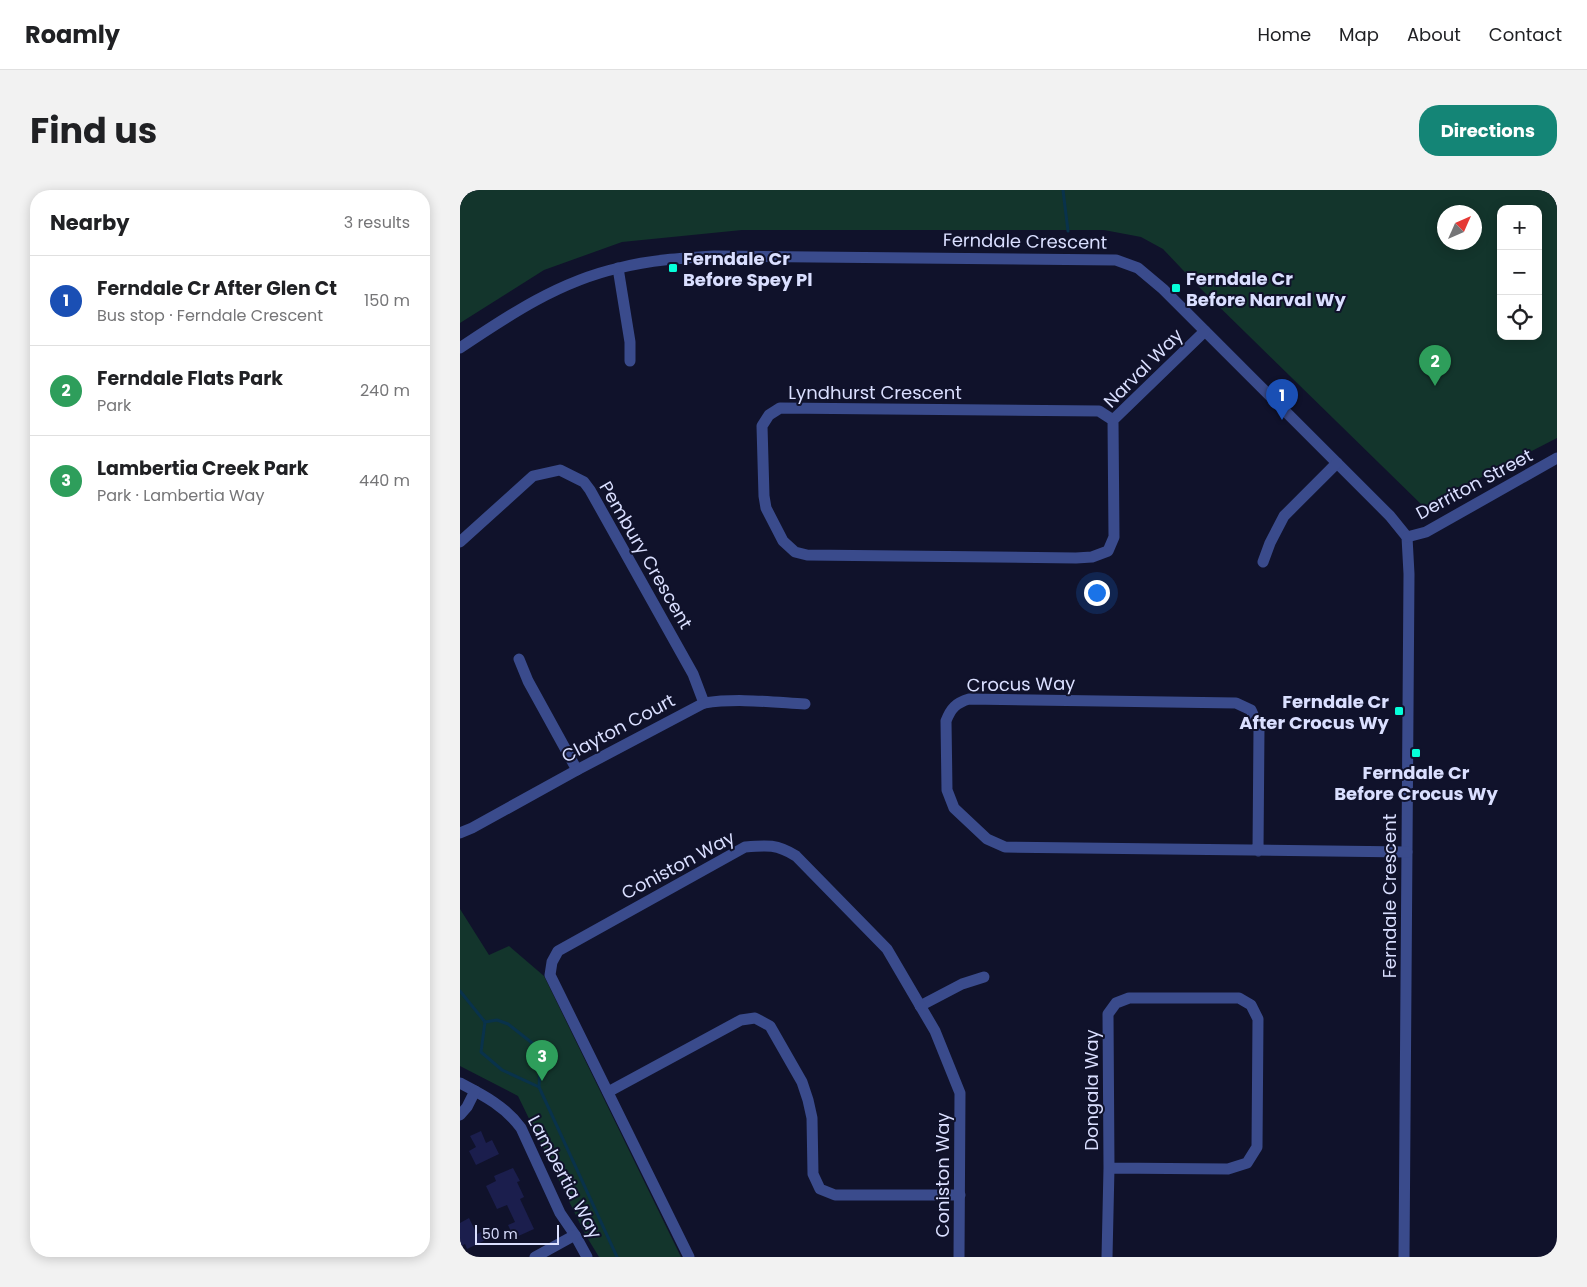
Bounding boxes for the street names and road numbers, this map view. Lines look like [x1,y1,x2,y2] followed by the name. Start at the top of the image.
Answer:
[943,227,1107,255] street label: Ferndale Crescent
[1098,323,1188,413] street label: Narval Way
[788,380,962,405] street label: Lyndhurst Crescent
[1411,443,1537,525] street label: Derriton Street
[593,477,699,633] street label: Pembury Crescent
[966,671,1076,697] street label: Crocus Way
[557,688,679,768] street label: Clayton Court
[1377,814,1402,978] street label: Ferndale Crescent
[617,825,739,905] street label: Coniston Way
[1079,1029,1104,1151] street label: Dongala Way
[522,1111,608,1243] street label: Lambertia Way
[930,1112,955,1238] street label: Coniston Way

